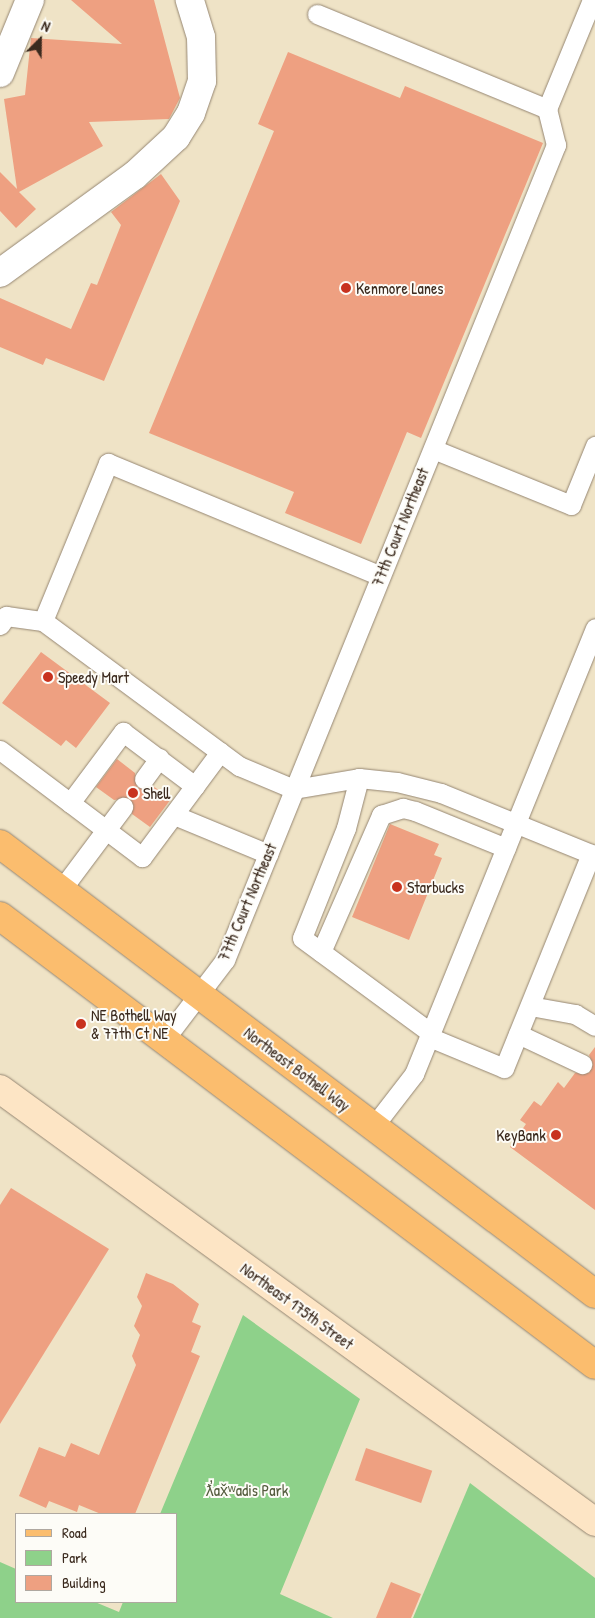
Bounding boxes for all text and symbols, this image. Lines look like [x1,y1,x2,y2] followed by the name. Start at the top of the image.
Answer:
[15,15,65,65] north arrow
[39,16,53,36] text: N
[356,278,443,298] place label: Kenmore Lanes
[340,282,352,294] marker: Kenmore Lanes
[367,465,433,589] street label: 77th Court Northeast
[58,667,129,687] place label: Speedy Mart
[42,671,54,683] marker: Speedy Mart
[143,783,170,803] place label: Shell
[127,787,139,799] marker: Shell
[213,840,281,964] street label: 77th Court Northeast
[407,877,464,897] place label: Starbucks
[391,881,403,893] marker: Starbucks
[91,1005,177,1043] place label: NE Bothell Way & 77th Ct NE
[75,1018,87,1030] marker: NE Bothell Way & 77th Ct NE
[240,1023,354,1115] street label: Northeast Bothell Way
[496,1125,546,1145] place label: KeyBank
[550,1129,562,1141] marker: KeyBank
[237,1259,357,1353] street label: Northeast 175th Street
[206,1480,288,1500] park label: ƛ̕ax̌ʷadis Park
[15,1513,178,1603] legend
[62,1522,87,1543] text: Road
[62,1547,87,1568] text: Park
[62,1572,106,1593] text: Building

